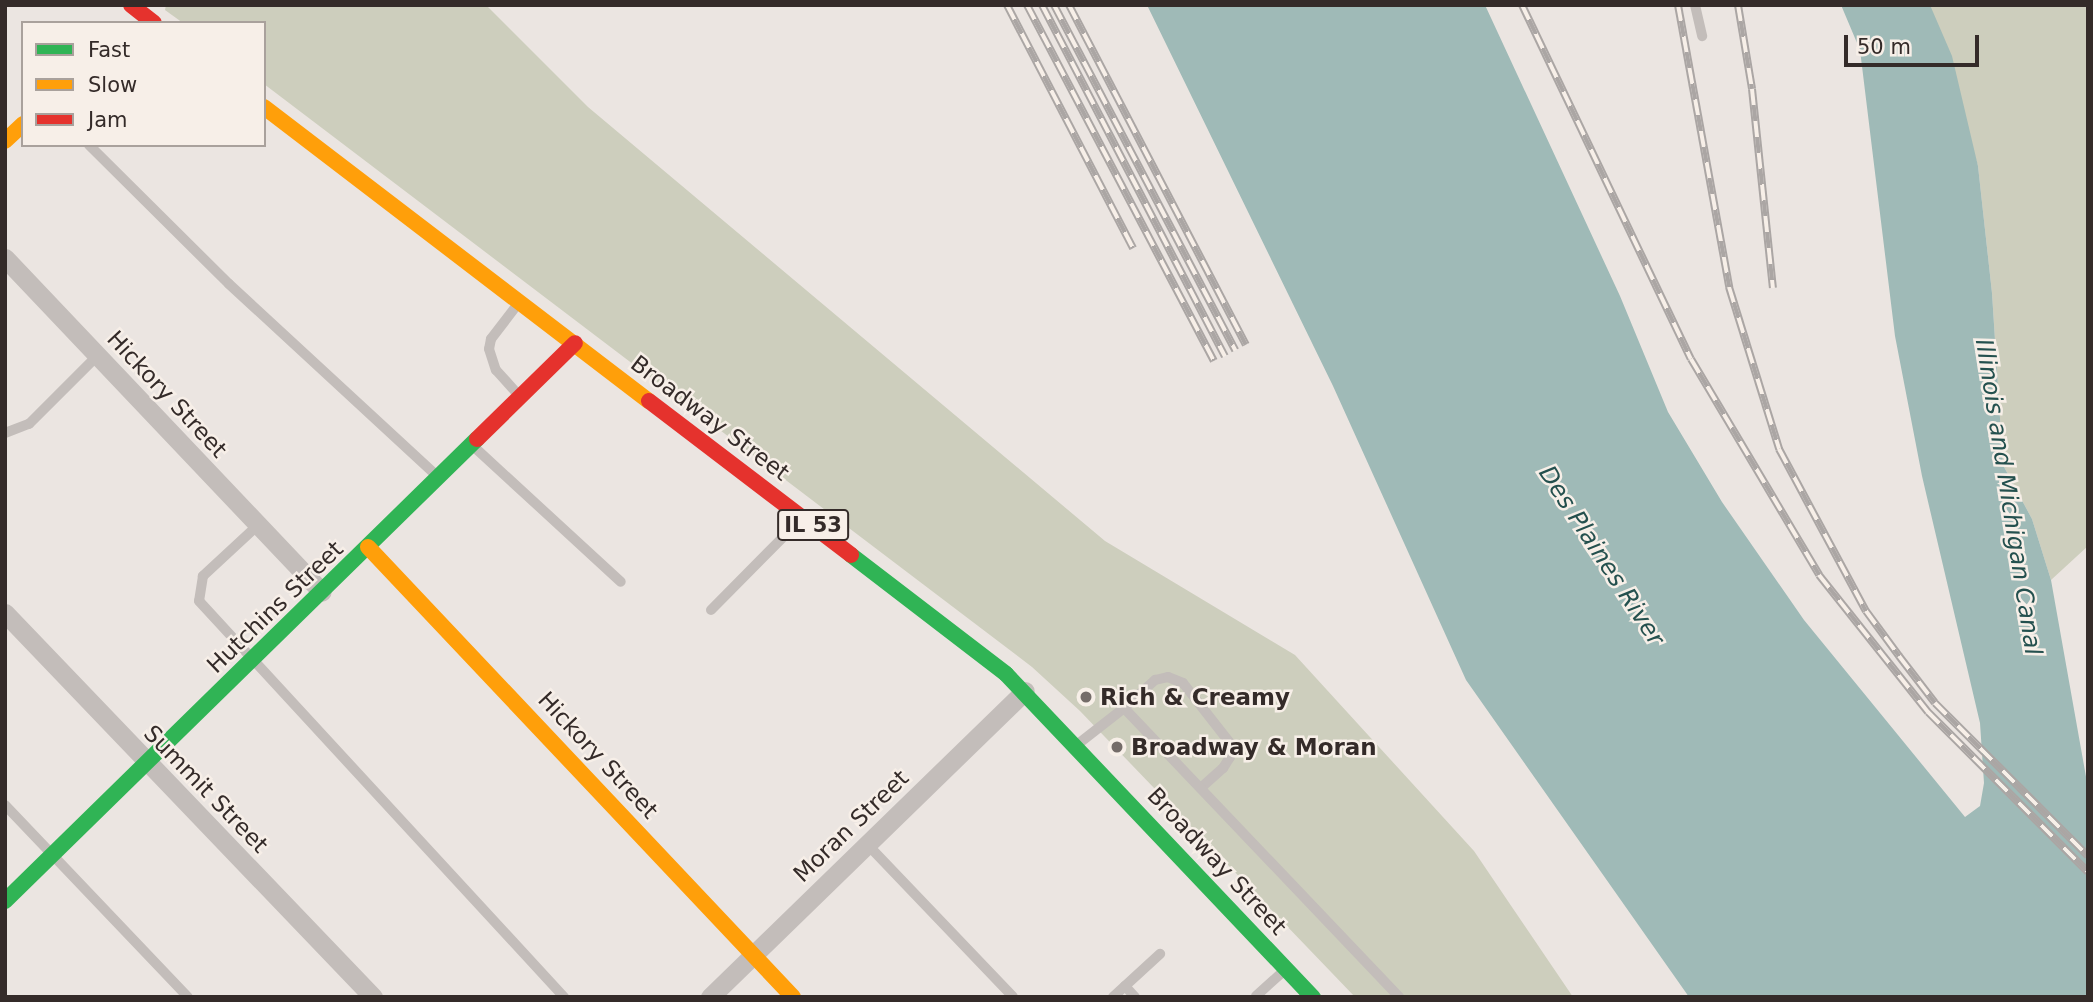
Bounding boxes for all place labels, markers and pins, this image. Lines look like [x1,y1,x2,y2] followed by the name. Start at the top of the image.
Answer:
[1100,683,1290,711] place label: Rich & Creamy
[1078,689,1094,705] marker: Rich & Creamy
[1131,733,1377,761] place label: Broadway & Moran
[1109,739,1125,755] marker: Broadway & Moran

